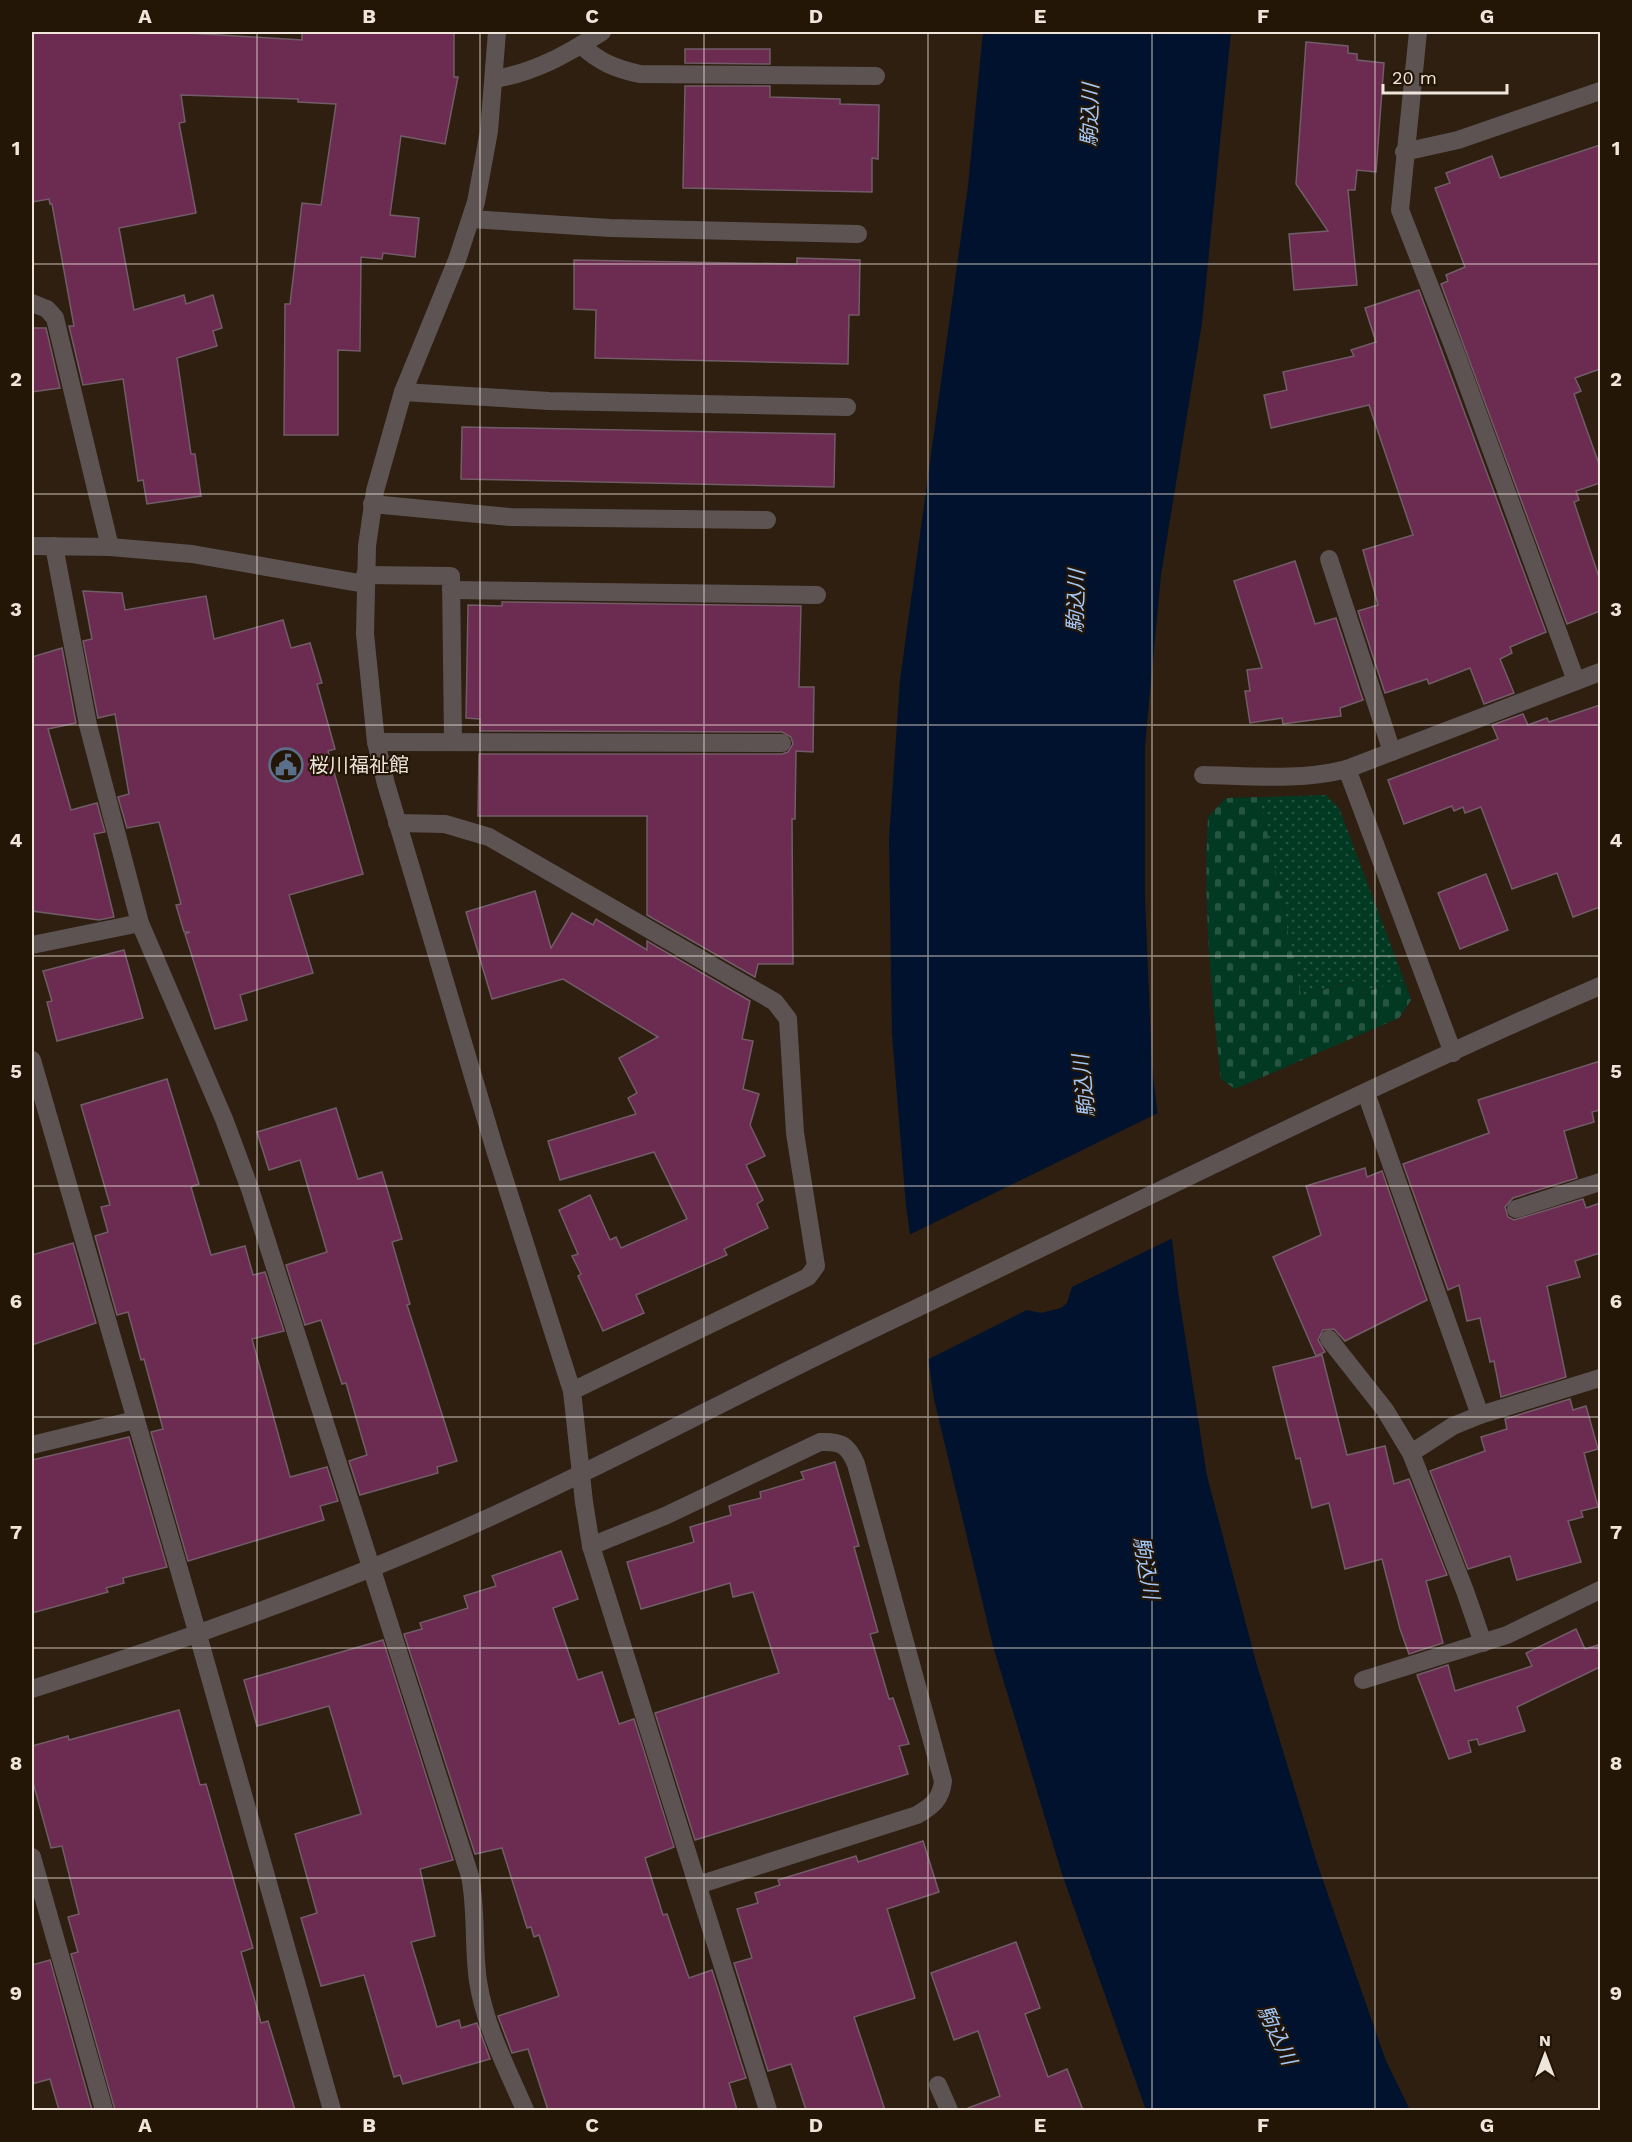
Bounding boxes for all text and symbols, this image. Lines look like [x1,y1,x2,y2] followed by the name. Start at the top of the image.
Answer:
[138,4,152,28] text: A
[362,4,376,28] text: B
[585,4,599,28] text: C
[809,4,823,28] text: D
[1034,4,1046,28] text: E
[1257,4,1269,28] text: F
[1480,4,1494,28] text: G
[1383,57,1508,95] scale bar
[1392,67,1437,88] text: 20 m
[1076,81,1103,147] water label: 駒込川
[12,136,20,160] text: 1
[1612,136,1620,160] text: 1
[10,367,22,391] text: 2
[1610,367,1622,391] text: 2
[1062,567,1089,633] water label: 駒込川
[10,597,22,621] text: 3
[1610,597,1622,621] text: 3
[268,747,304,783] public building icon: 桜川福祉館
[309,753,409,777] place label: 桜川福祉館
[10,828,23,852] text: 4
[1610,828,1623,852] text: 4
[1068,1051,1099,1119] water label: 駒込川
[10,1059,22,1083] text: 5
[1610,1059,1622,1083] text: 5
[10,1289,22,1313] text: 6
[1610,1289,1622,1313] text: 6
[10,1520,22,1544] text: 7
[1610,1520,1622,1544] text: 7
[1129,1535,1165,1603] water label: 駒込川
[10,1751,22,1775] text: 8
[1610,1751,1622,1775] text: 8
[10,1981,22,2005] text: 9
[1610,1981,1622,2005] text: 9
[1253,2001,1303,2070] water label: 駒込川
[1515,2025,1575,2085] north arrow
[1539,2031,1551,2050] text: N
[138,2113,152,2137] text: A
[362,2113,376,2137] text: B
[585,2113,599,2137] text: C
[809,2113,823,2137] text: D
[1034,2113,1046,2137] text: E
[1257,2113,1269,2137] text: F
[1480,2113,1494,2137] text: G

